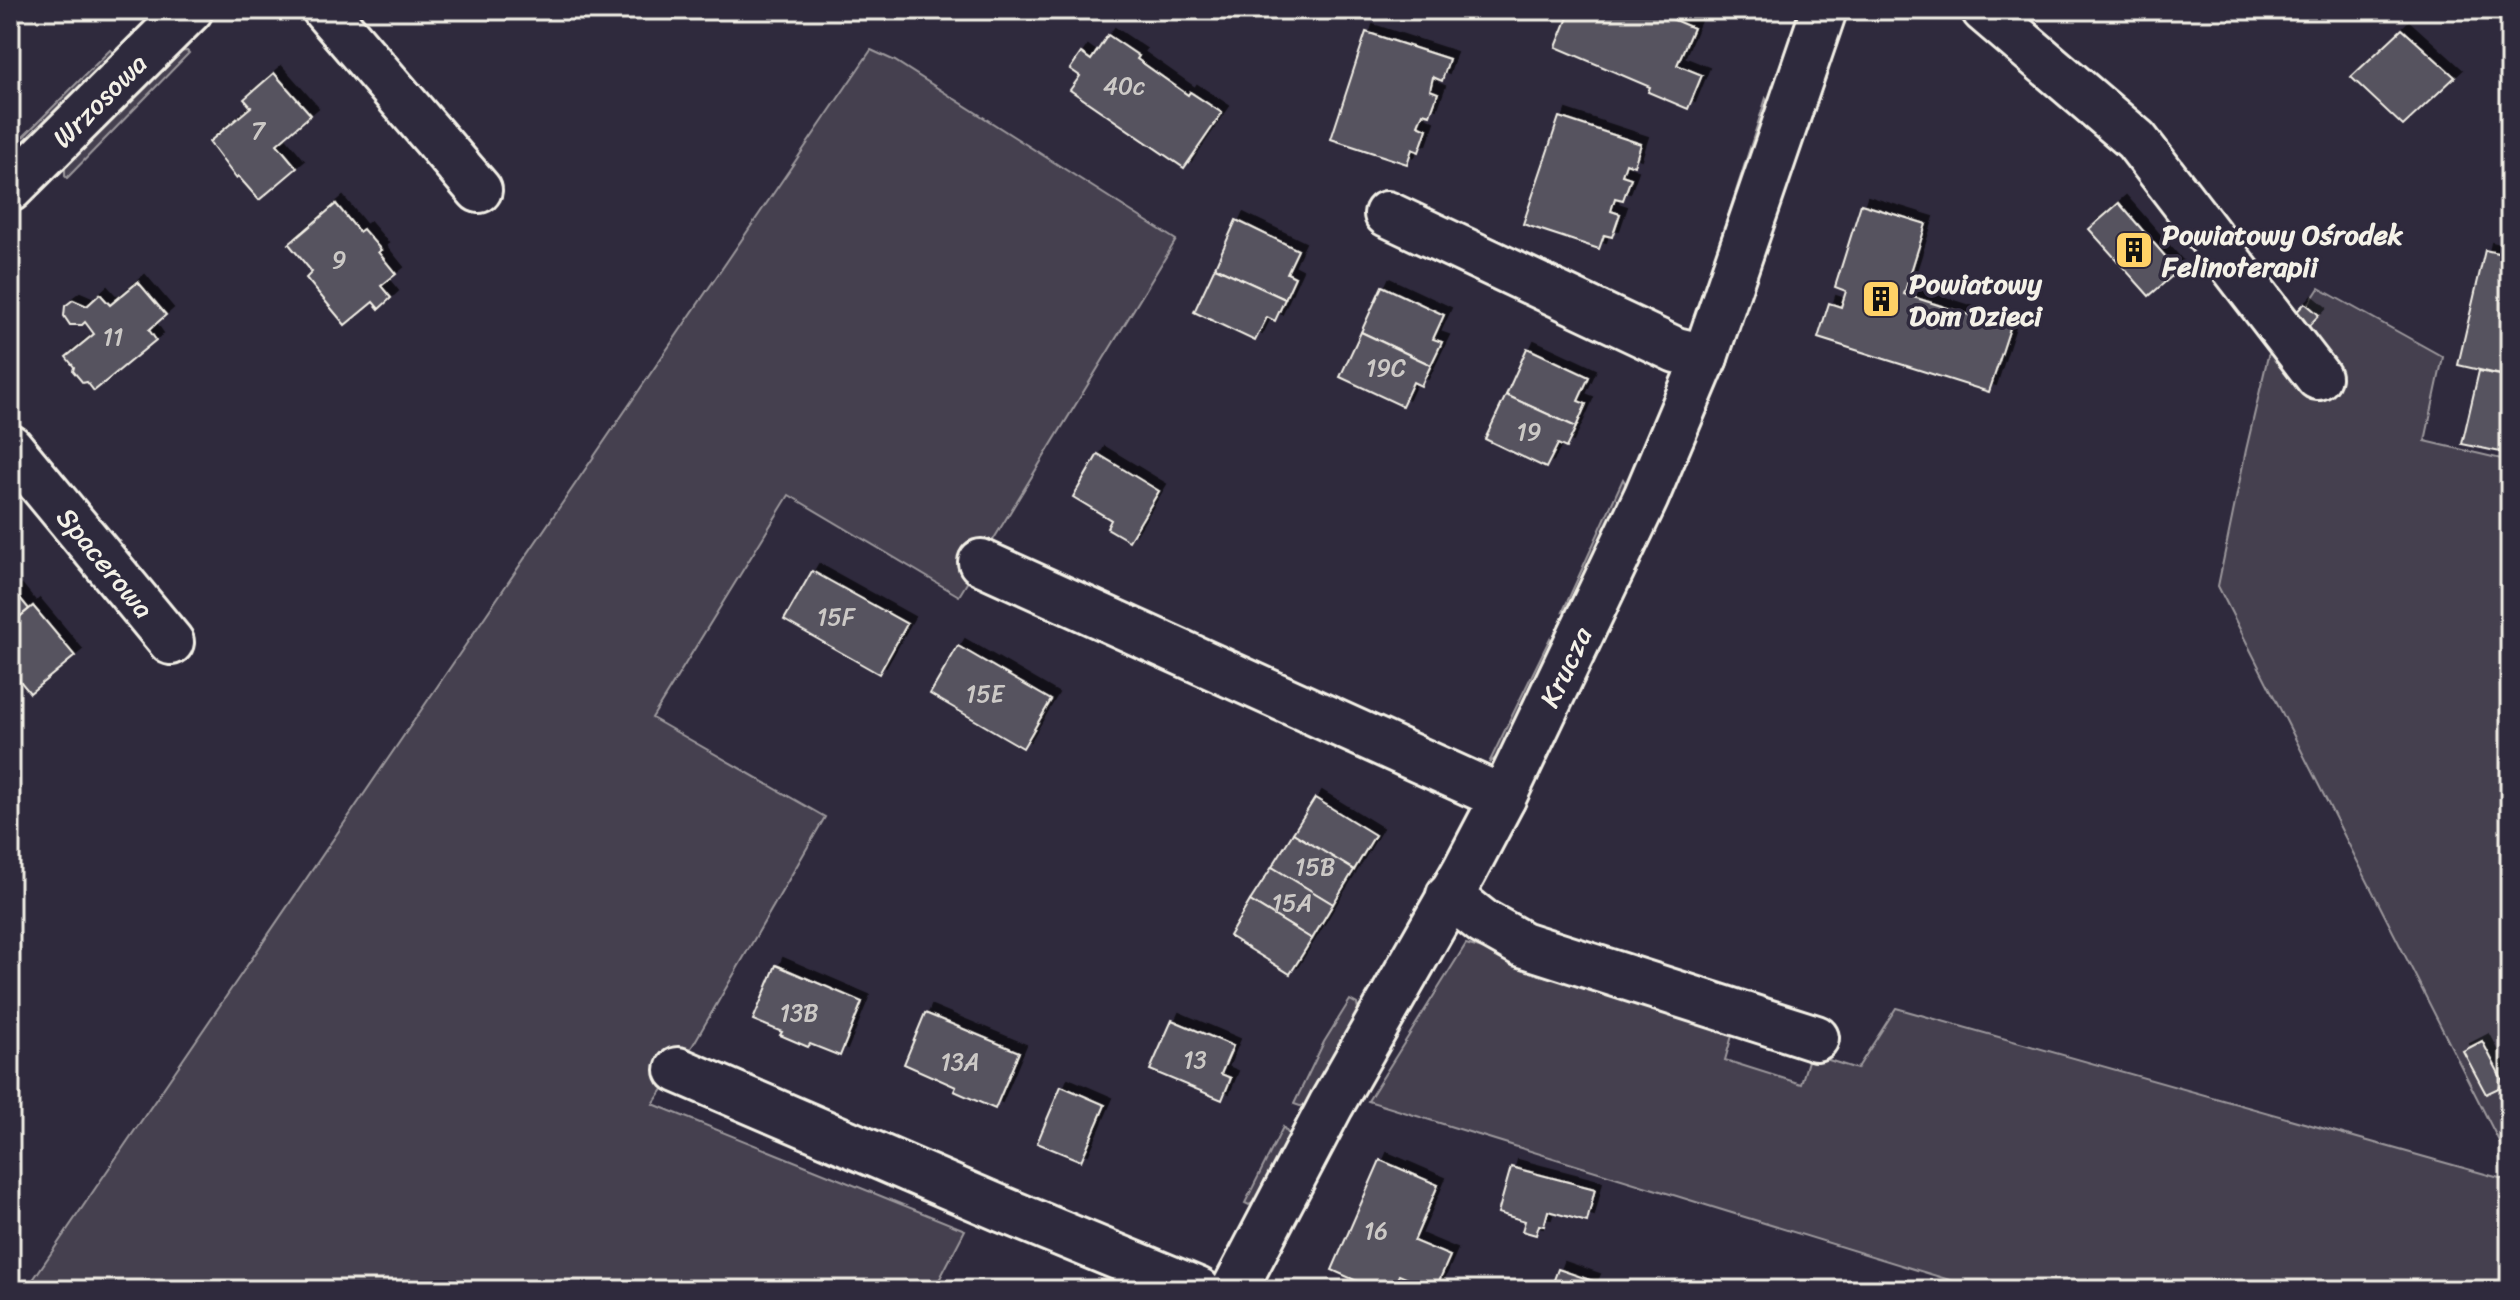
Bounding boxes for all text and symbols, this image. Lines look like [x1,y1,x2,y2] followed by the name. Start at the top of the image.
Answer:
[40,41,159,160] street label: Wrzosowa
[1103,65,1145,107] house number: 40c
[251,110,266,152] house number: 7
[2161,210,2404,291] place label: Powiatowy Ośrodek Felinoterapii
[2113,229,2155,271] building icon: Powiatowy Ośrodek Felinoterapii
[332,239,346,281] house number: 9
[1909,259,2043,340] place label: Powiatowy Dom Dzieci
[1860,278,1902,320] building icon: Powiatowy Dom Dzieci
[103,316,123,358] house number: 11
[1366,347,1406,389] house number: 19C
[1516,411,1542,453] house number: 19
[44,496,167,630] street label: Spacerowa
[817,596,856,638] house number: 15F
[1525,617,1606,716] street label: Krucza
[966,673,1006,715] house number: 15E
[1295,846,1335,888] house number: 15B
[1272,882,1312,924] house number: 15A
[780,992,818,1034] house number: 13B
[1183,1039,1207,1081] house number: 13
[940,1041,980,1083] house number: 13A
[1364,1210,1388,1252] house number: 16

